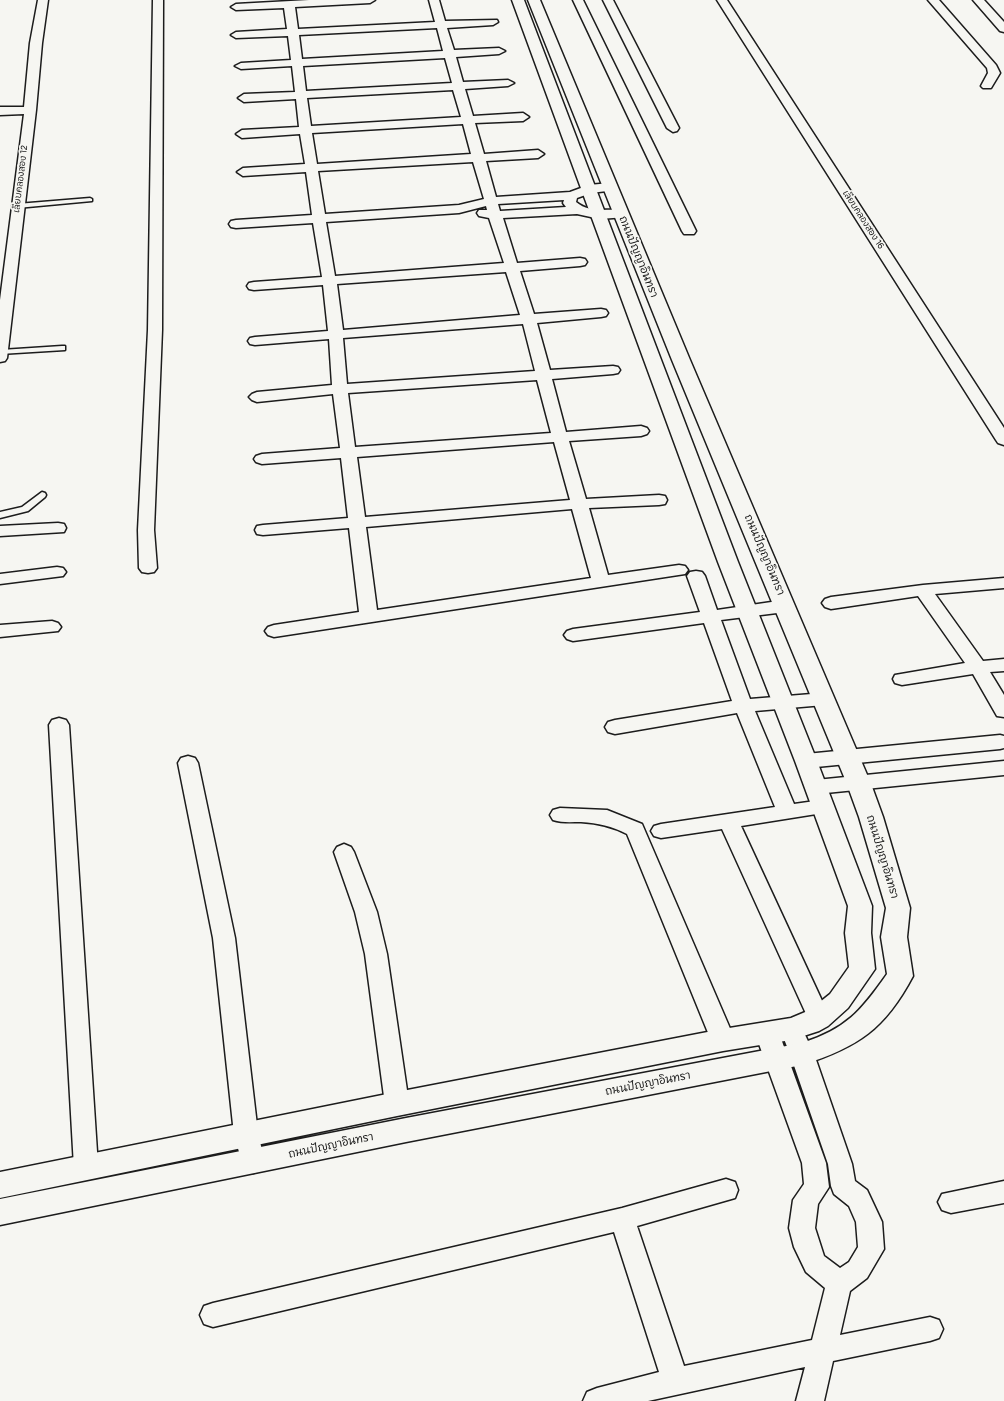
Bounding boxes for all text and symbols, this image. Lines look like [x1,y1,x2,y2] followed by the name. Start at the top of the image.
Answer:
[12,145,30,213] street label: เลียบคลองสอง 12
[840,189,886,251] street label: เลียบคลองสอง 16
[616,214,660,300] street label: ถนนปัญญาอินทรา
[741,513,787,597] street label: ถนนปัญญาอินทรา
[863,814,901,900] street label: ถนนปัญญาอินทรา
[604,1069,692,1099] street label: ถนนปัญญาอินทรา
[287,1131,375,1161] street label: ถนนปัญญาอินทรา

